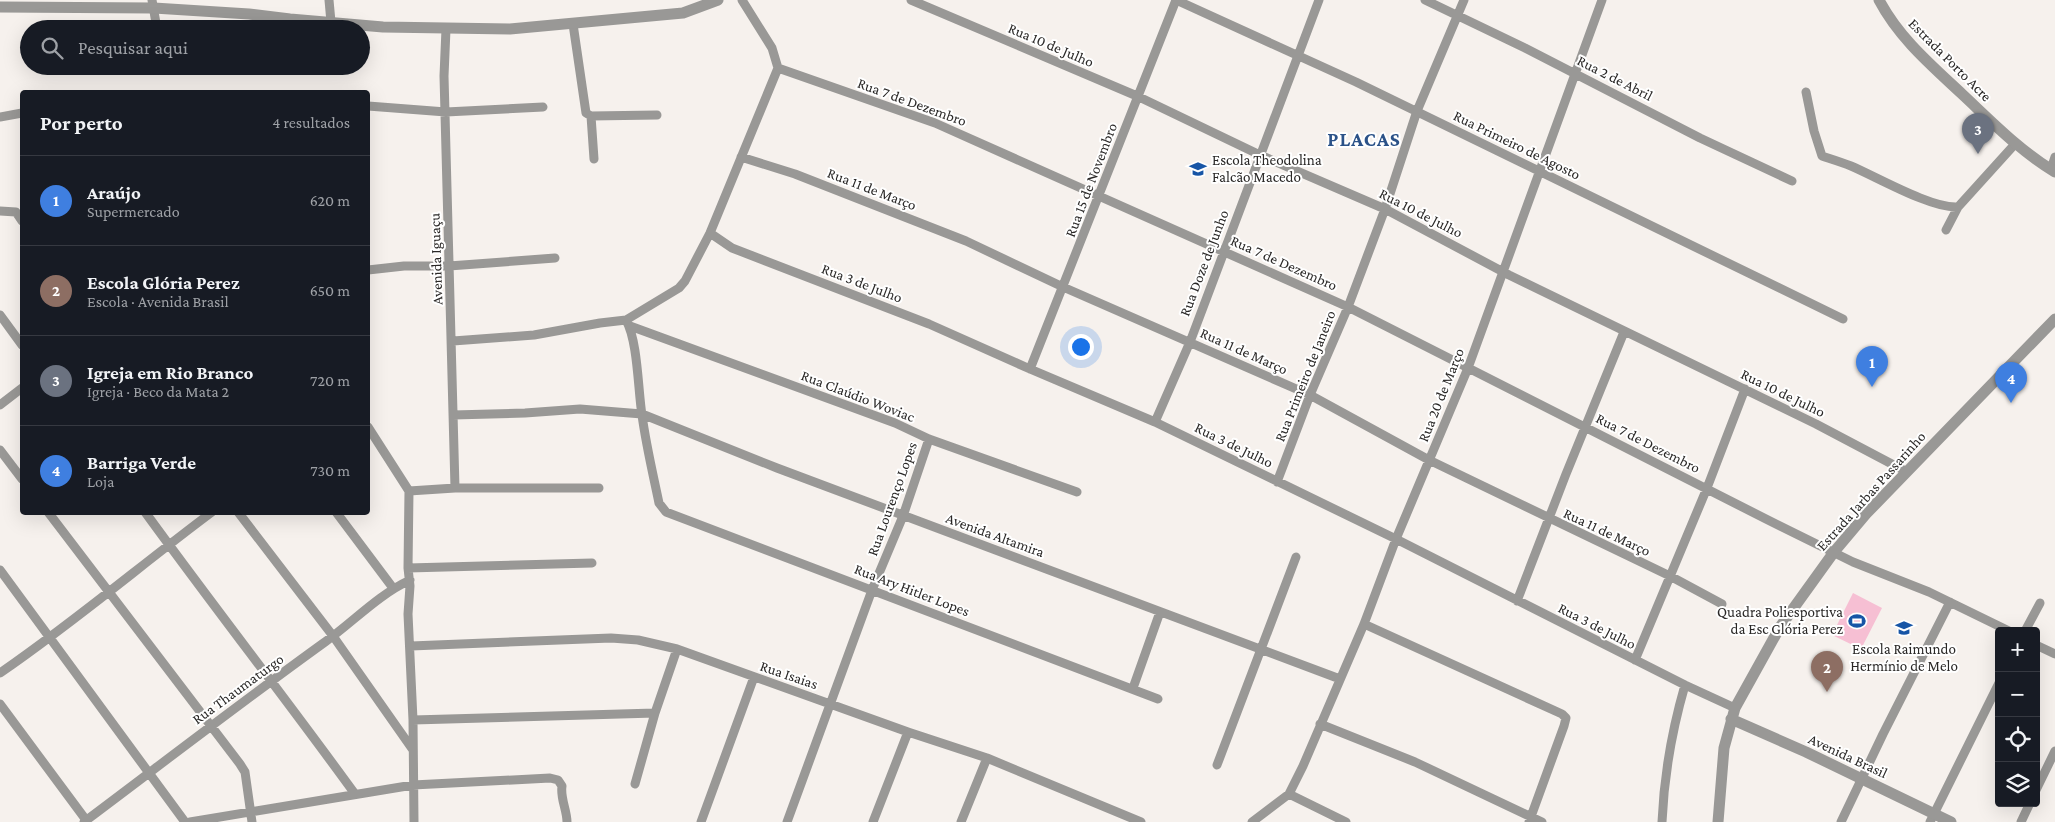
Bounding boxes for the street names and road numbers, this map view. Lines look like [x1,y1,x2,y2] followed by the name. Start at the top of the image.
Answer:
[1905,15,1995,105] street label: Estrada Porto Acre
[1005,20,1096,71] street label: Rua 10 de Julho
[1575,52,1655,104] street label: Rua 2 de Abril
[855,75,969,129] street label: Rua 7 de Dezembro
[1451,107,1583,184] street label: Rua Primeiro de Agosto
[1062,121,1120,239] street label: Rua 15 de Novembro
[825,165,919,214] street label: Rua 11 de Março
[1376,185,1465,242] street label: Rua 10 de Julho
[1176,208,1233,319] street label: Rua Doze de Junho
[426,213,447,305] street label: Avenida Iguaçu
[1228,232,1340,294] street label: Rua 7 de Dezembro
[819,260,905,307] street label: Rua 3 de Julho
[1271,308,1340,444] street label: Rua Primeiro de Janeiro
[1197,325,1290,378] street label: Rua 11 de Março
[1415,346,1468,445] street label: Rua 20 de Março
[1738,366,1828,421] street label: Rua 10 de Julho
[799,367,918,425] street label: Rua Claúdio Woviac
[1593,410,1703,476] street label: Rua 7 de Dezembro
[1192,419,1276,472] street label: Rua 3 de Julho
[1813,428,1929,554] street label: Estrada Jarbas Passarinho
[864,440,921,558] street label: Rua Lourenço Lopes
[1561,505,1653,560] street label: Rua 11 de Março
[944,510,1046,560] street label: Avenida Altamira
[852,561,972,620] street label: Rua Ary Hitler Lopes
[1555,600,1638,653] street label: Rua 3 de Julho
[189,651,287,728] street label: Rua Thaumaturgo
[758,658,820,692] street label: Rua Isaias
[1806,731,1890,781] street label: Avenida Brasil

